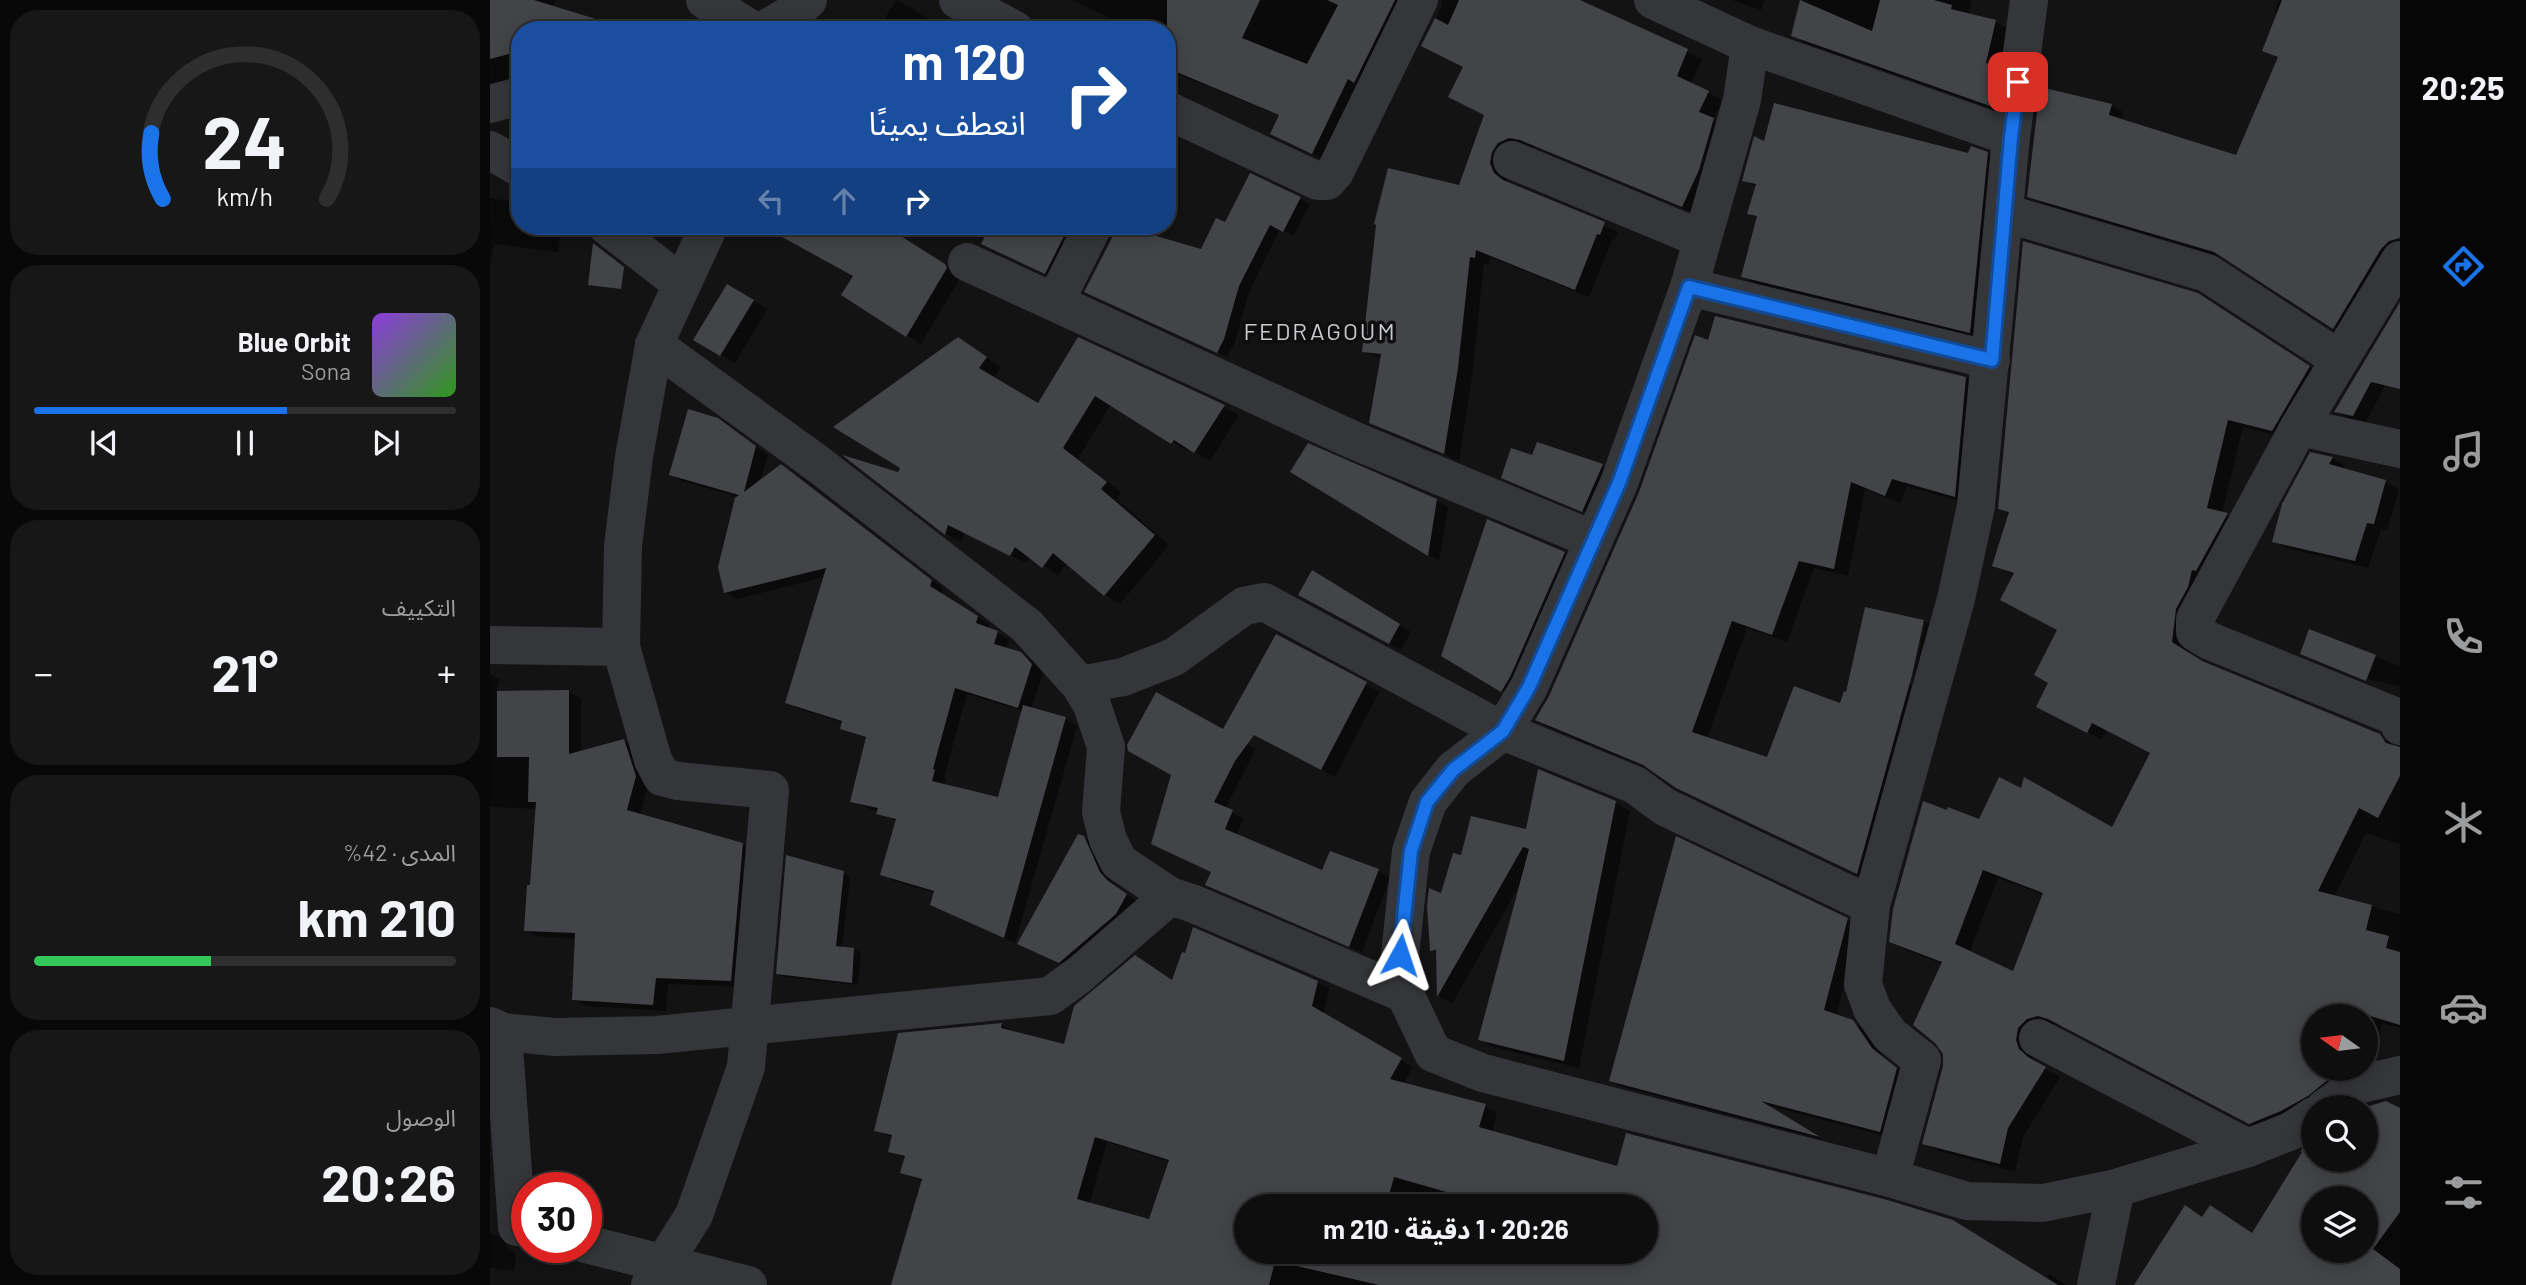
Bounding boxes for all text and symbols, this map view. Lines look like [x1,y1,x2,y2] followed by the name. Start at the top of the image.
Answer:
[903,31,1026,90] text: 120 m
[1050,49,1141,140] icon: right
[1988,52,2048,112] pin
[1999,63,2037,101] icon: arrive
[2422,68,2505,106] text: 20:25
[203,96,287,184] text: 24
[869,103,1026,141] text: انعطف يمينًا
[217,180,273,210] text: km/h
[752,182,790,220] icon: left
[825,182,863,220] icon: ahead
[898,182,936,220] icon: right
[2439,242,2488,291] icon: directions
[1243,316,1397,345] district label: FEDRAGOUM
[238,326,351,357] text: Blue Orbit
[301,357,351,385] text: Sona
[85,424,123,462] icon: previous
[226,424,264,462] icon: pause
[367,424,405,462] icon: next
[2439,427,2488,476] icon: music
[382,593,456,621] text: التكييف
[2439,612,2488,661] icon: phone
[212,640,278,702] text: 21°
[34,649,53,695] text: −
[437,649,456,695] text: +
[2439,798,2488,847] icon: climate
[343,838,456,866] text: المدى · 42%
[298,885,456,947] text: 210 km
[1363,918,1437,992] position arrow
[2439,983,2488,1032] icon: car
[2301,1004,2378,1082] north arrow
[2301,1004,2378,1263] map controls
[2301,1095,2378,1172] button: search
[386,1103,456,1131] text: الوصول
[321,1150,456,1212] text: 20:26
[2439,1168,2488,1217] icon: filters
[511,1172,602,1263] speed limit sign: 30
[2301,1186,2378,1263] button: layers
[1323,1213,1569,1244] text: 20:26 · 1 دقيقة · 210 m

